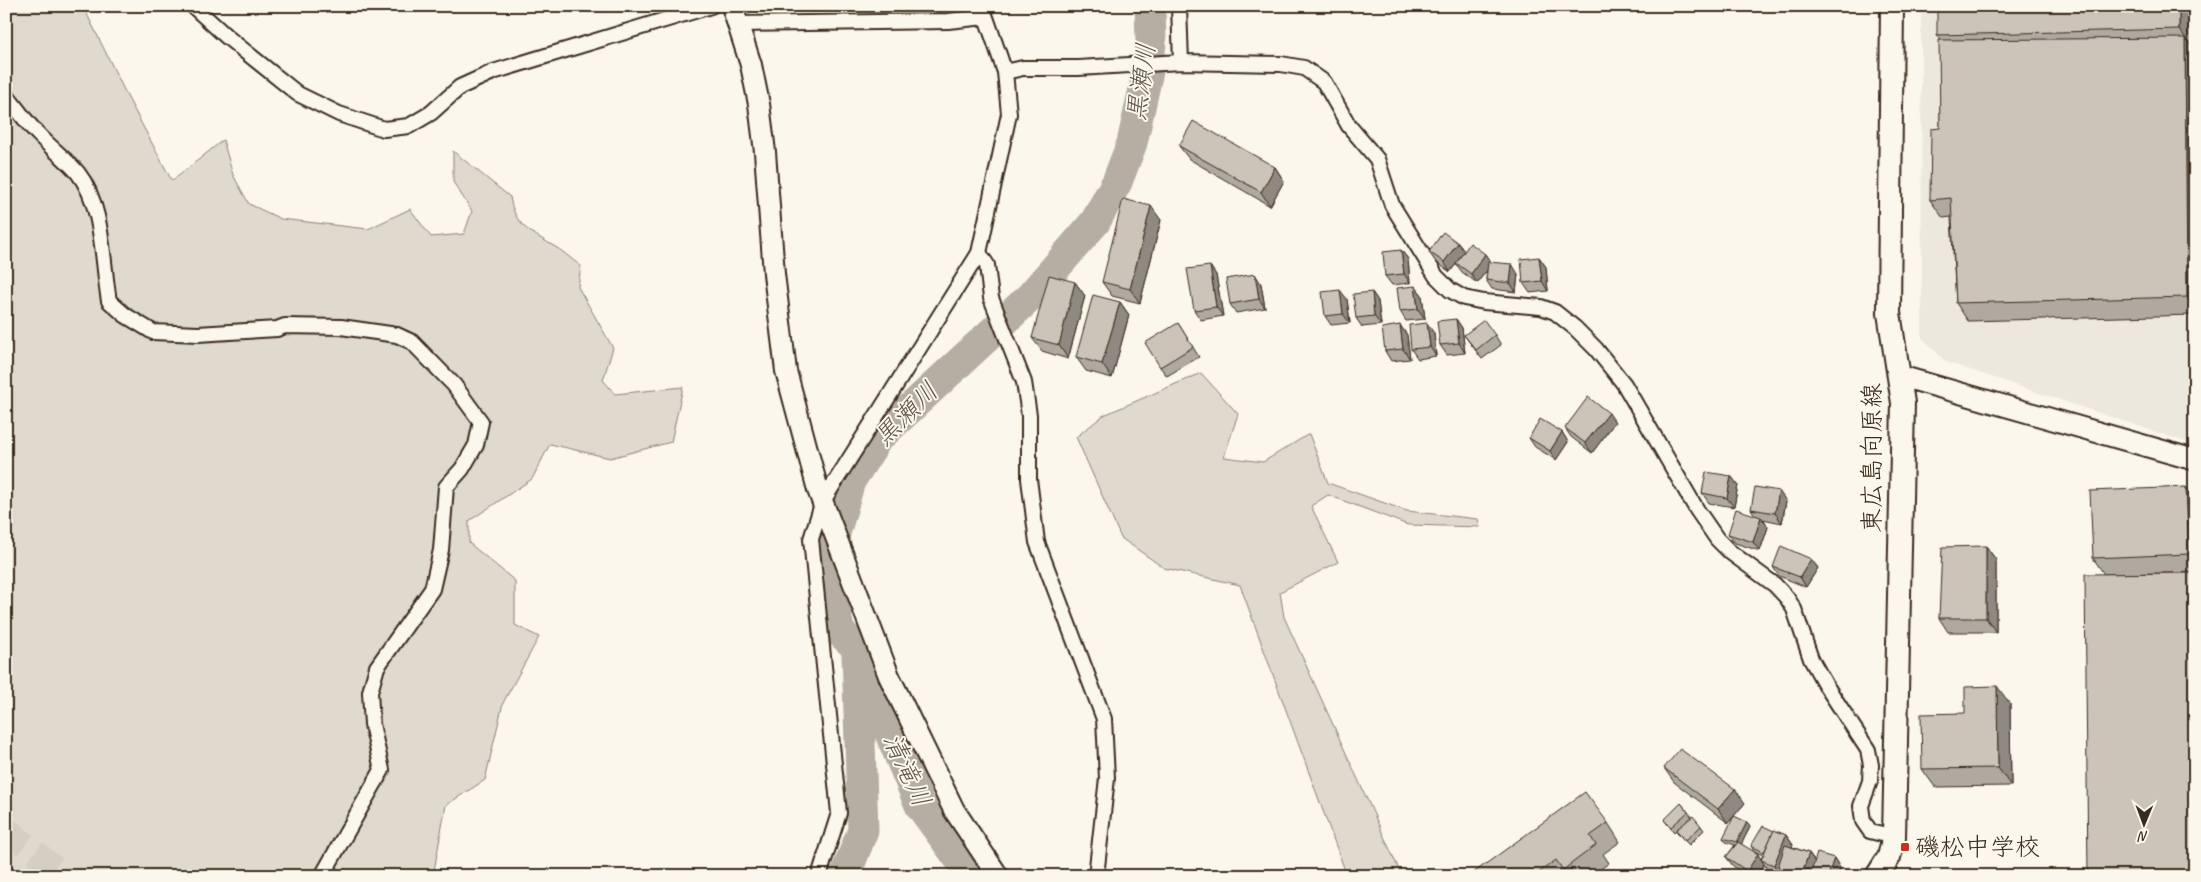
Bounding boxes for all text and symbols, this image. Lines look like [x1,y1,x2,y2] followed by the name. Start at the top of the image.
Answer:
[1119,41,1163,123] water label: 黒瀬川
[867,375,945,453] water label: 黒瀬川
[1856,383,1888,533] street label: 東広島向原線
[876,728,938,812] water label: 清滝川
[2118,800,2168,850] north arrow
[2137,828,2148,845] text: N
[1915,831,2040,863] place label: 磯松中学校
[1899,841,1911,853] marker: 磯松中学校

